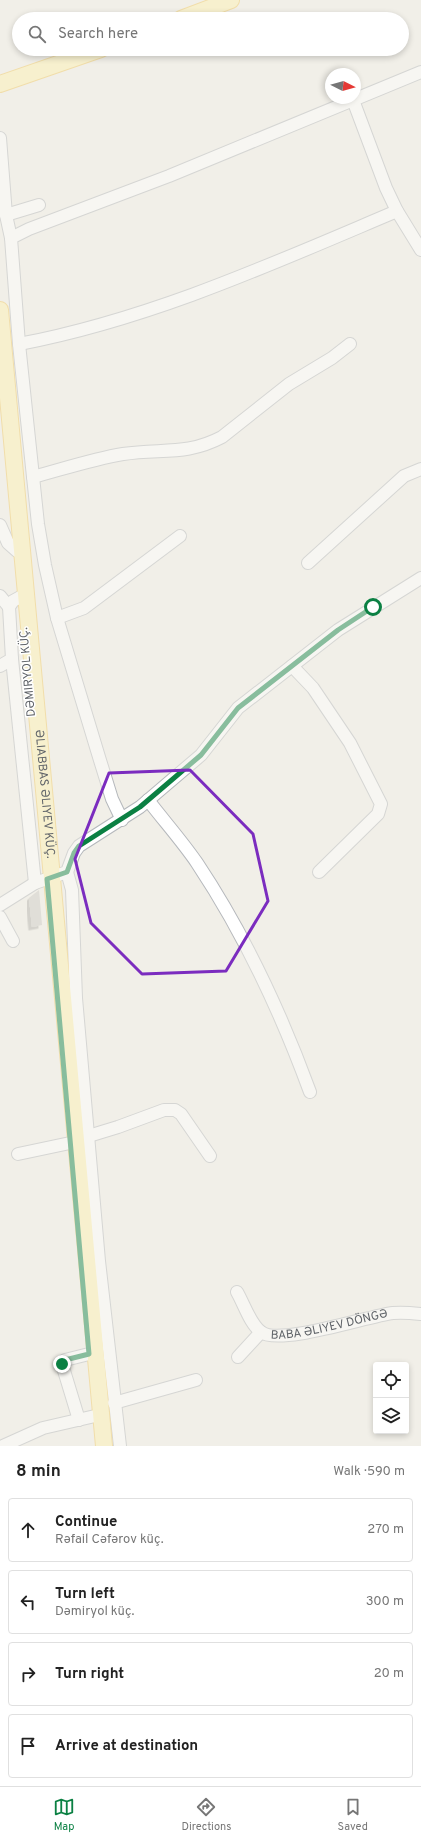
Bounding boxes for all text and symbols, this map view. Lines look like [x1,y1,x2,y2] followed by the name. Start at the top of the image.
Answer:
[12,12,409,56] search box
[26,23,48,45] icon: search
[58,25,138,44] text: Search here
[325,68,361,104] north arrow
[364,598,382,616] route start
[16,626,40,717] street label: DƏMIRYOL KÜÇ.
[30,729,58,860] street label: ƏLIABBAS ƏLIYEV KÜÇ.
[270,1306,389,1344] street label: BABA ƏLIYEV DÖNGƏ
[53,1355,71,1373] route end
[373,1362,409,1434] map controls
[373,1362,409,1398] button: locate
[373,1398,409,1434] button: layers
[16,1461,61,1483] text: 8 min
[333,1464,405,1480] text: Walk · 590 m
[55,1513,117,1532] text: Continue
[17,1519,39,1541] icon: ahead
[367,1522,404,1538] text: 270 m
[55,1532,164,1548] text: Rəfail Cəfərov küç.
[55,1585,115,1604] text: Turn left
[17,1591,39,1613] icon: left
[366,1594,404,1610] text: 300 m
[55,1604,135,1620] text: Dəmiryol küç.
[17,1663,39,1685] icon: right
[55,1665,124,1684] text: Turn right
[374,1666,404,1682] text: 20 m
[17,1735,39,1757] icon: arrive
[55,1737,198,1756] text: Arrive at destination
[53,1796,75,1834] tab: Map
[181,1796,231,1834] tab: Directions
[338,1796,368,1834] tab: Saved

